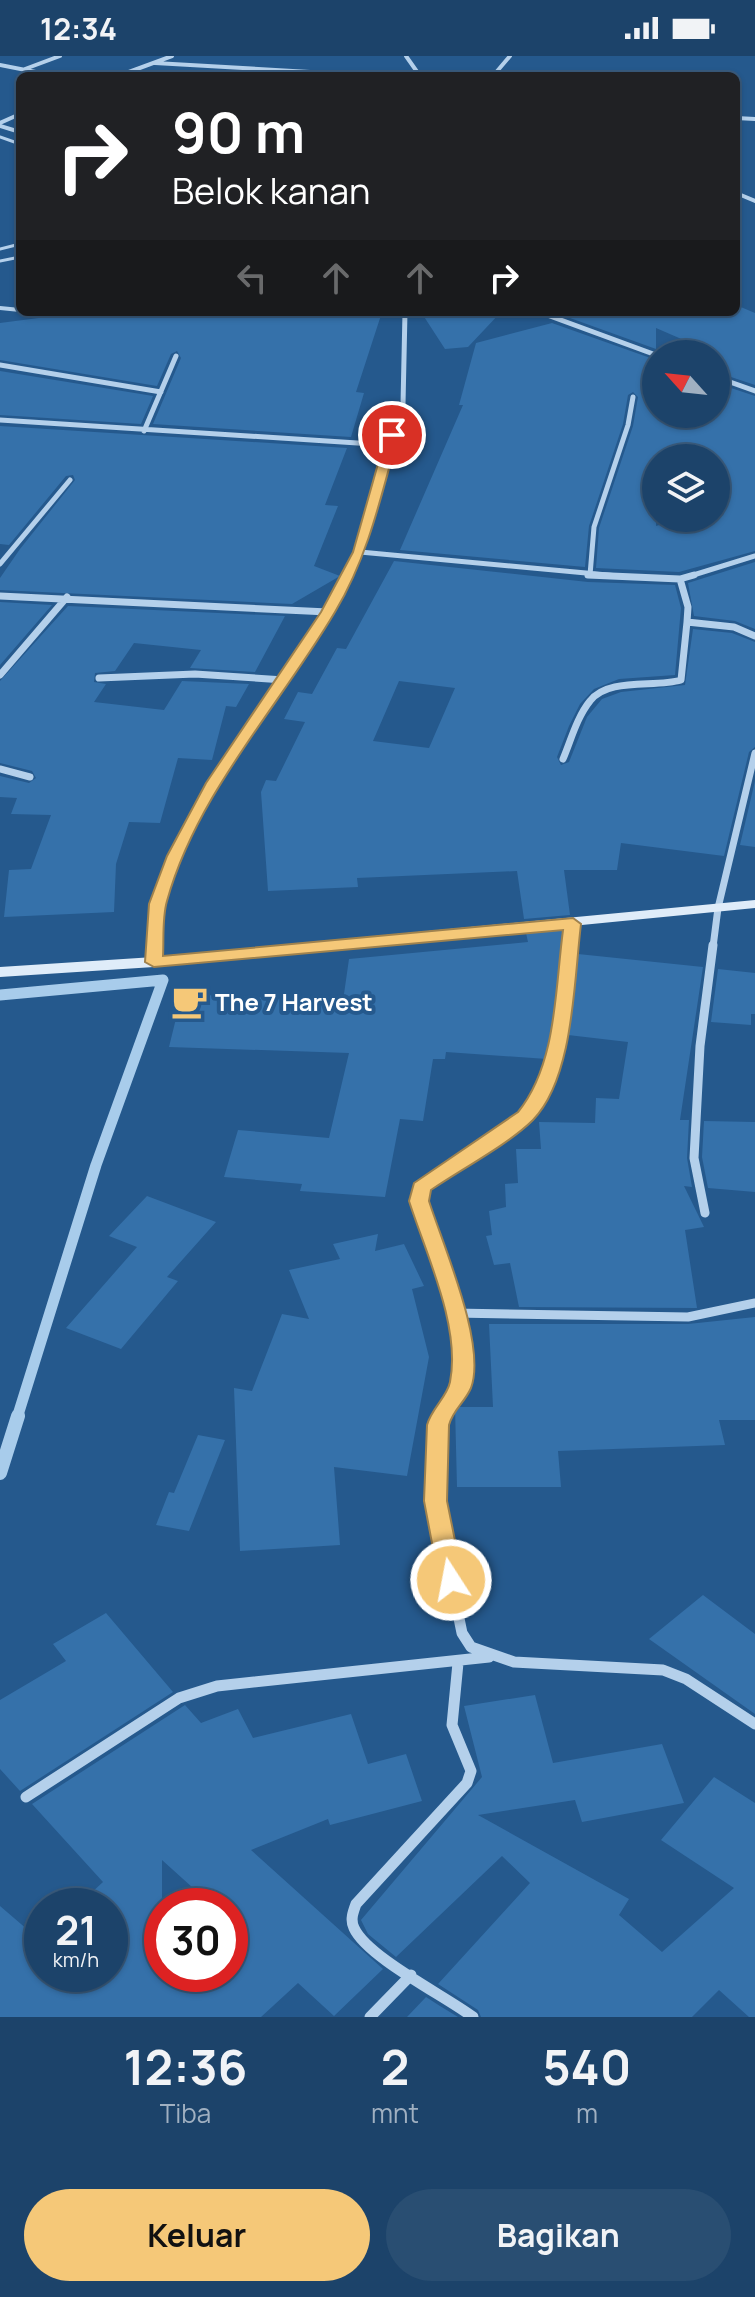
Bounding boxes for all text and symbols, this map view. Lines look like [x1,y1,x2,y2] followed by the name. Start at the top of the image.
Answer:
[40,8,117,49] text: 12:34
[172,93,305,170] text: 90 m
[40,104,144,208] icon: right
[172,166,371,215] text: Belok kanan
[230,256,274,300] icon: left
[314,256,358,300] icon: ahead
[398,256,442,300] icon: ahead
[482,256,526,300] icon: right
[642,340,730,428] north arrow
[642,340,730,532] map controls
[358,401,426,469] pin
[370,413,414,457] icon: arrive
[642,444,730,532] button: layers
[170,982,208,1020] cafe icon: The 7 Harvest
[215,985,373,1018] place label: The 7 Harvest
[409,1538,493,1622] position arrow
[144,1888,248,1992] speed limit sign: 30
[55,1902,97,1957] text: 21
[53,1946,99,1973] text: km/h
[124,2034,247,2099] text: 12:36
[381,2034,409,2099] text: 2
[542,2034,631,2099] text: 540
[160,2095,211,2131] text: Tiba
[371,2095,419,2131] text: mnt
[576,2095,598,2131] text: m
[24,2189,370,2281] button: Keluar
[386,2189,731,2281] button: Bagikan

